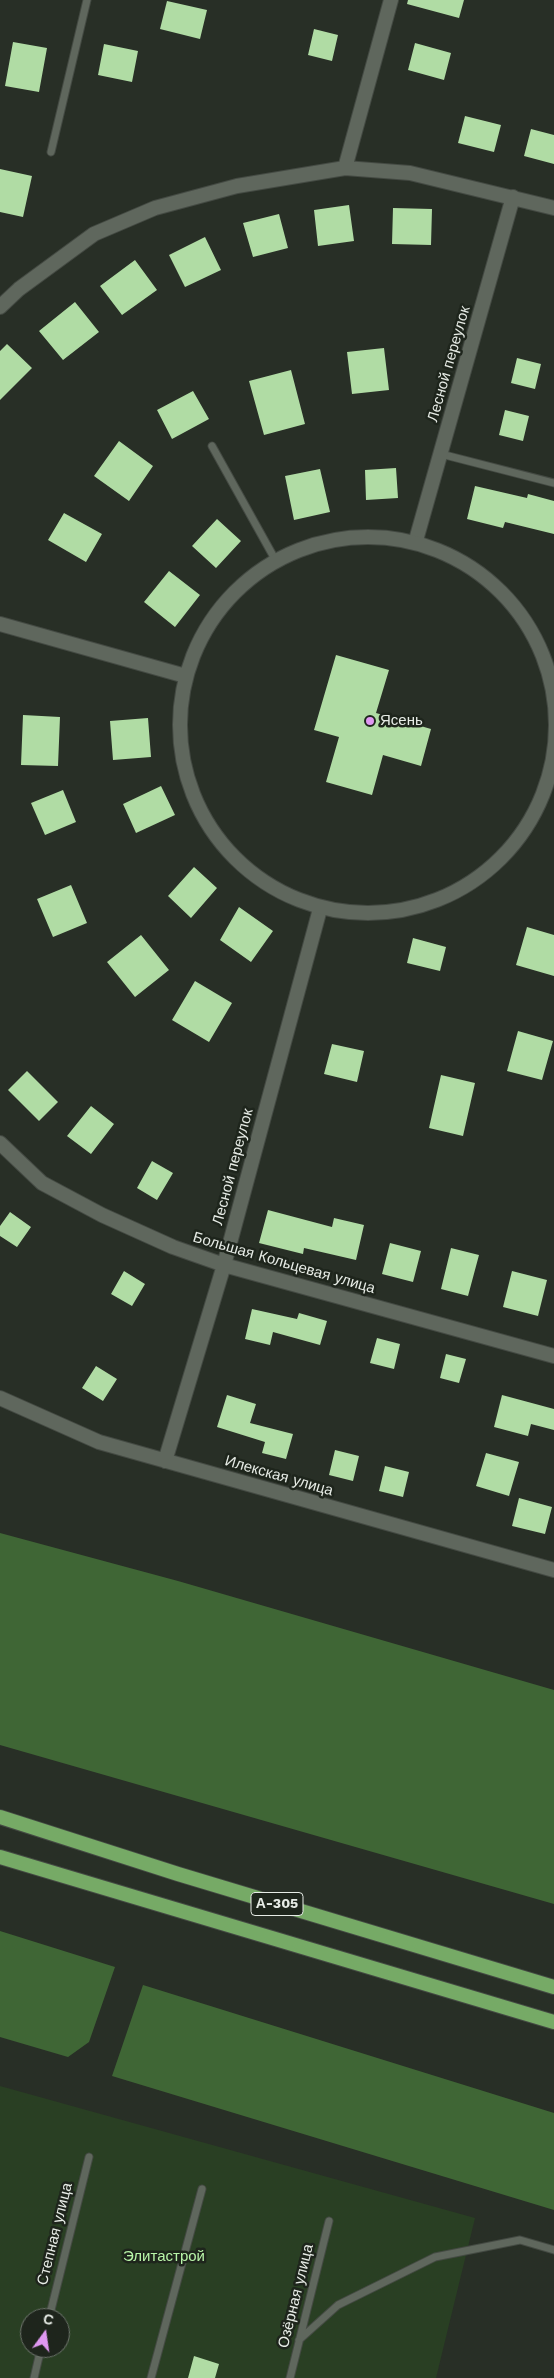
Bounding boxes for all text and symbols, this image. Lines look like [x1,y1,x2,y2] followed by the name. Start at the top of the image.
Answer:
[424,304,474,424] street label: Лесной переулок
[380,712,423,730] place label: Ясень
[364,715,376,727] marker: Ясень
[209,1107,257,1227] street label: Лесной переулок
[191,1228,377,1298] street label: Большая Кольцевая улица
[223,1452,335,1500] street label: Илекская улица
[251,1892,303,1916] road number: А-305
[34,2181,76,2287] street label: Степная улица
[274,2242,318,2350] street label: Озёрная улица
[123,2248,205,2266] park label: Элитастрой
[20,2308,70,2358] north arrow
[42,2310,55,2328] text: С

